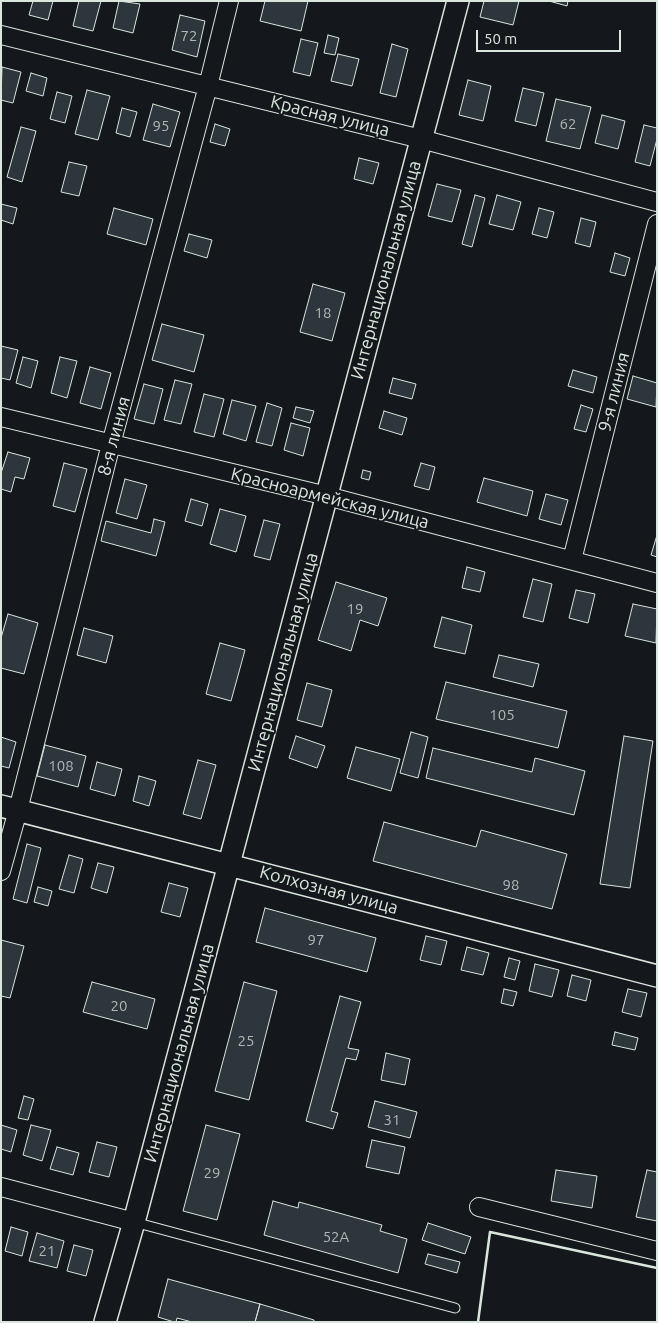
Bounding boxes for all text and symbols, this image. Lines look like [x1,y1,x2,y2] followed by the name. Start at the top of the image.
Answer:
[478,20,623,52] scale bar
[181,27,197,45] house number: 72
[484,30,517,47] text: 50 m
[268,91,392,141] street label: Красная улица
[560,115,576,133] house number: 62
[153,117,169,135] house number: 95
[346,158,426,382] street label: Интернациональная улица
[315,304,331,322] house number: 18
[594,350,634,434] street label: 9-я линия
[93,394,135,478] street label: 8-я линия
[229,463,431,533] street label: Красноармейская улица
[243,550,323,774] street label: Интернациональная улица
[347,600,363,618] house number: 19
[489,706,515,724] house number: 105
[48,757,74,775] house number: 108
[257,861,401,919] street label: Колхозная улица
[503,876,519,894] house number: 98
[308,931,324,949] house number: 97
[139,941,219,1165] street label: Интернациональная улица
[111,997,127,1015] house number: 20
[238,1032,254,1050] house number: 25
[384,1111,400,1129] house number: 31
[204,1164,220,1182] house number: 29
[323,1228,349,1246] house number: 52А
[39,1242,55,1260] house number: 21

